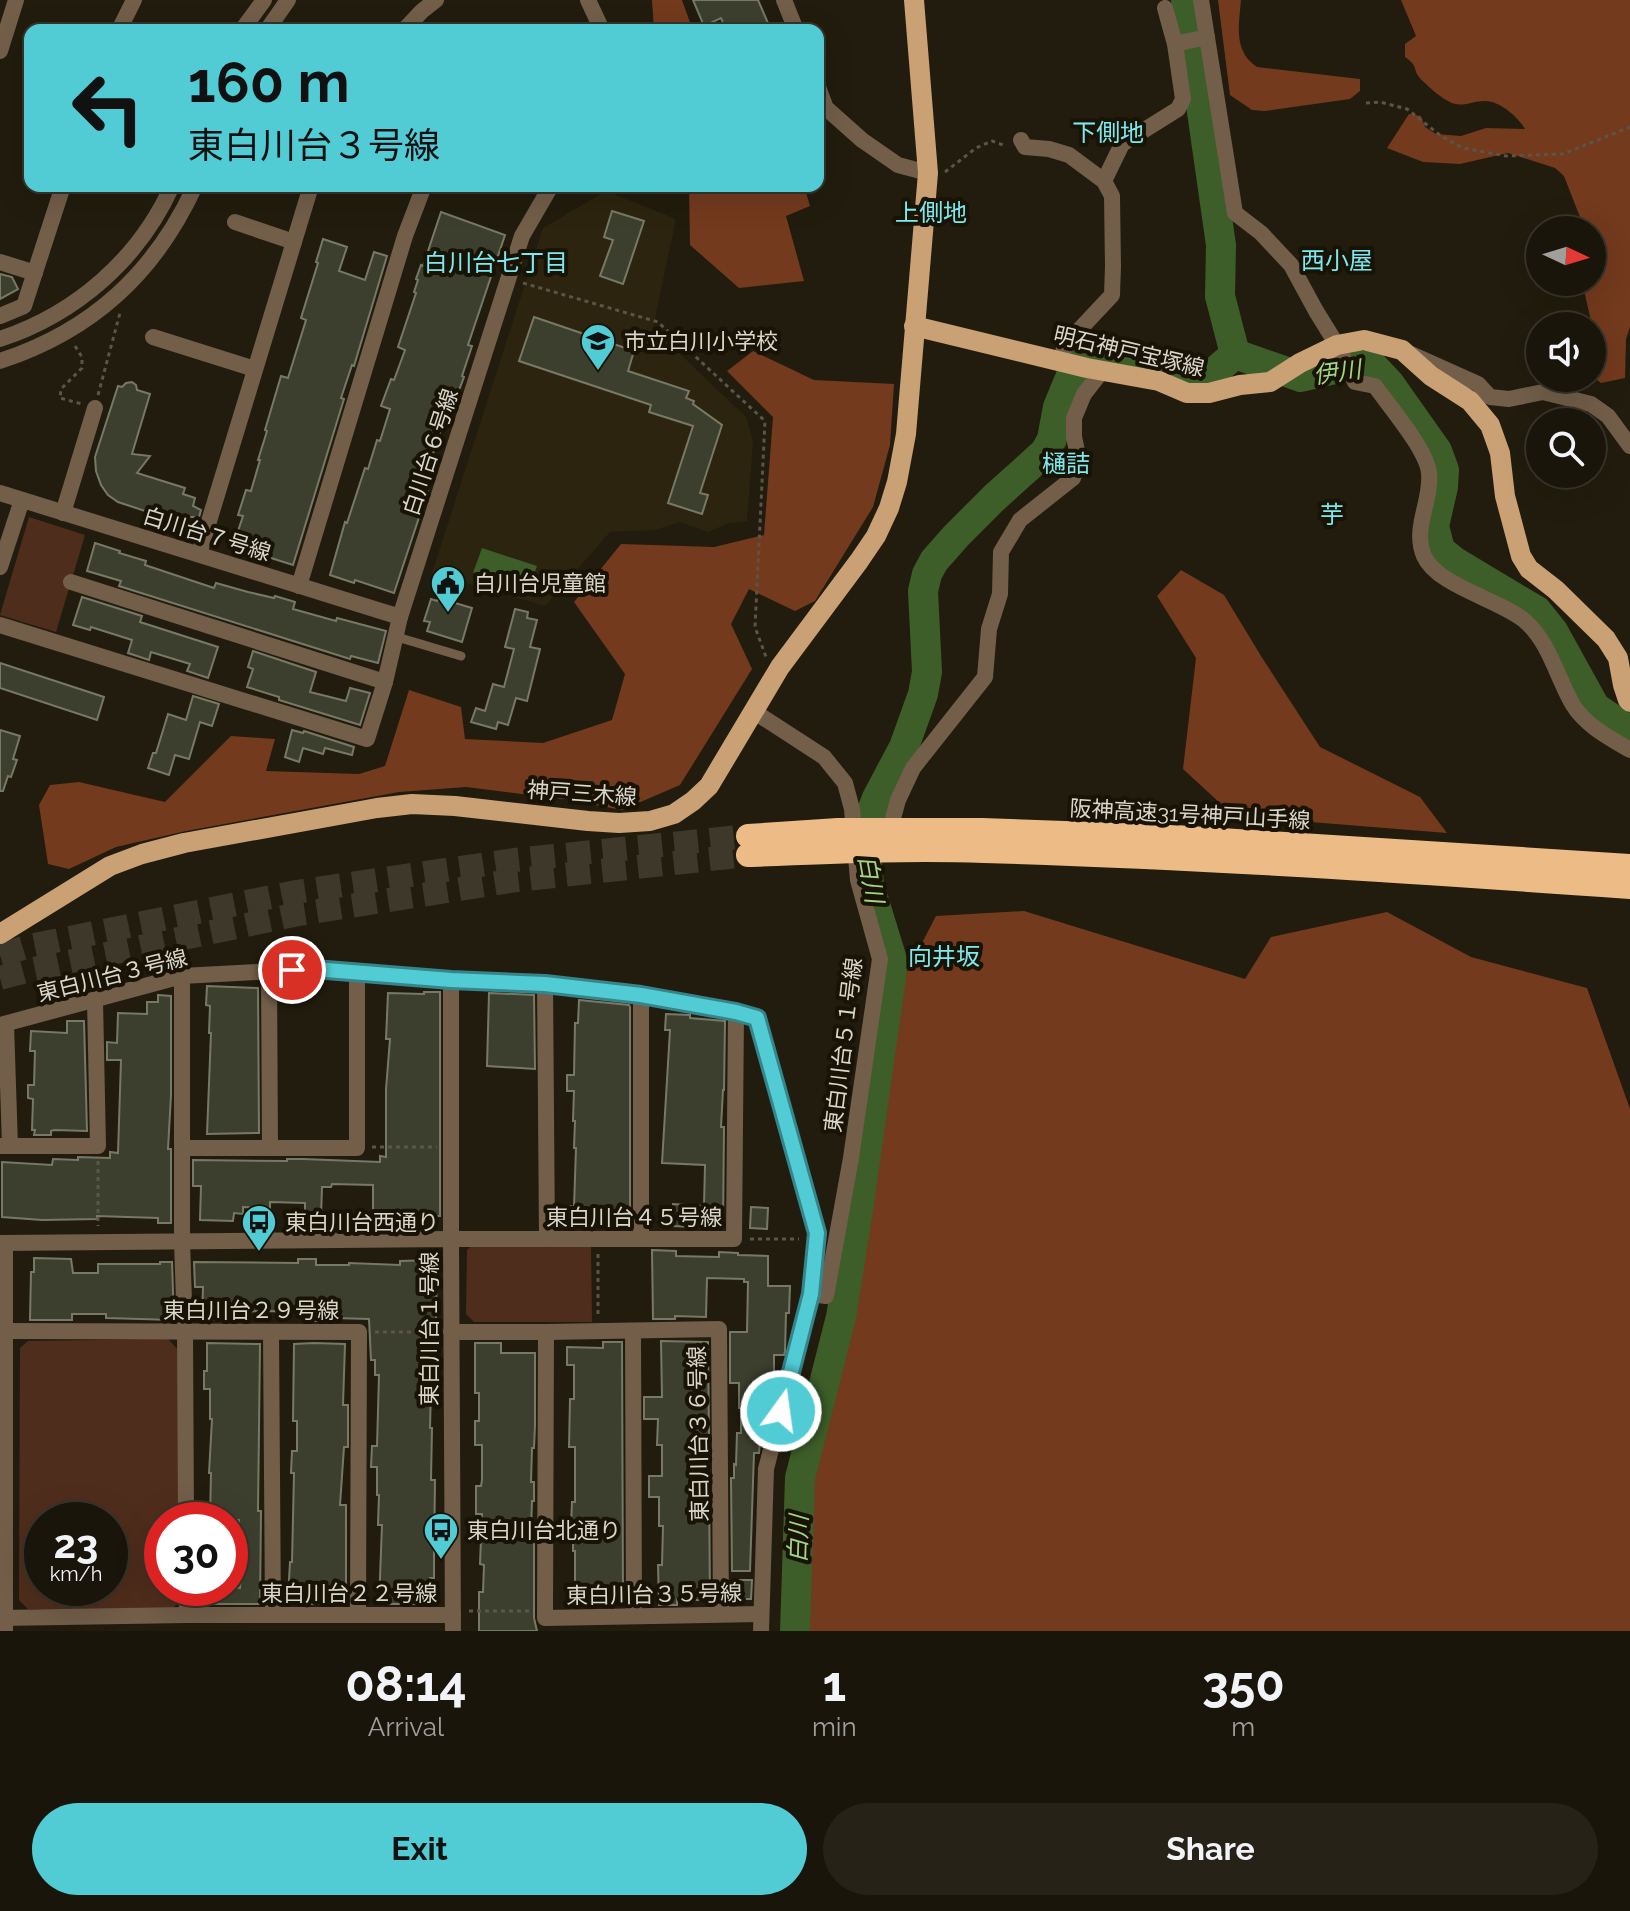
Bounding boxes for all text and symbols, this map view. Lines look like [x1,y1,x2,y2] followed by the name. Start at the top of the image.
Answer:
[188,49,350,115] text: 160 m
[56,56,160,160] icon: left
[1072,118,1144,147] district label: 下側地
[188,124,440,166] text: 東白川台３号線
[895,198,967,227] district label: 上側地
[1526,216,1606,296] north arrow
[1526,216,1606,488] map controls
[1301,246,1373,275] district label: 西小屋
[424,248,568,277] district label: 白川台七丁目
[1526,312,1606,392] button: sound
[1051,321,1207,381] street label: 明石神戸宝塚線
[579,322,617,372] school or university icon: 市立白川小学校
[624,328,778,354] place label: 市立白川小学校
[1311,354,1366,390] water label: 伊川
[397,385,463,519] street label: 白川台６号線
[1526,408,1606,488] button: search
[1042,449,1090,478] district label: 樋詰
[1320,500,1344,529] district label: 芋
[140,502,274,566] street label: 白川台７号線
[429,564,467,614] public building icon: 白川台児童館
[474,570,606,596] place label: 白川台児童館
[526,776,638,810] street label: 神戸三木線
[1069,795,1311,833] street label: 阪神高速31号神戸山手線
[853,853,890,908] water label: 白川
[258,936,326,1004] pin
[908,942,980,971] district label: 向井坂
[34,944,190,1006] street label: 東白川台３号線
[270,948,314,992] icon: arrive
[819,956,867,1134] street label: 東白川台５１号線
[240,1203,278,1253] bus stop icon: 東白川台西通り
[546,1204,722,1230] street label: 東白川台４５号線
[285,1209,439,1235] place label: 東白川台西通り
[416,1252,442,1406] street label: 東白川台１号線
[163,1297,339,1323] street label: 東白川台２９号線
[683,1346,713,1522] street label: 東白川台３６号線
[739,1369,823,1453] position arrow
[144,1502,248,1606] speed limit sign: 30
[422,1511,460,1561] bus stop icon: 東白川台北通り
[783,1512,813,1563] water label: 白川
[467,1517,621,1543] place label: 東白川台北通り
[54,1520,98,1567] text: 23
[50,1562,102,1586] text: km/h
[566,1579,742,1609] street label: 東白川台３５号線
[261,1580,437,1606] street label: 東白川台２２号線
[345,1656,467,1712] text: 08:14
[822,1656,846,1712] text: 1
[1202,1656,1285,1712] text: 350
[368,1712,444,1742] text: Arrival
[812,1712,857,1742] text: min
[1231,1712,1255,1742] text: m
[32,1803,807,1895] button: Exit
[823,1803,1598,1895] button: Share

